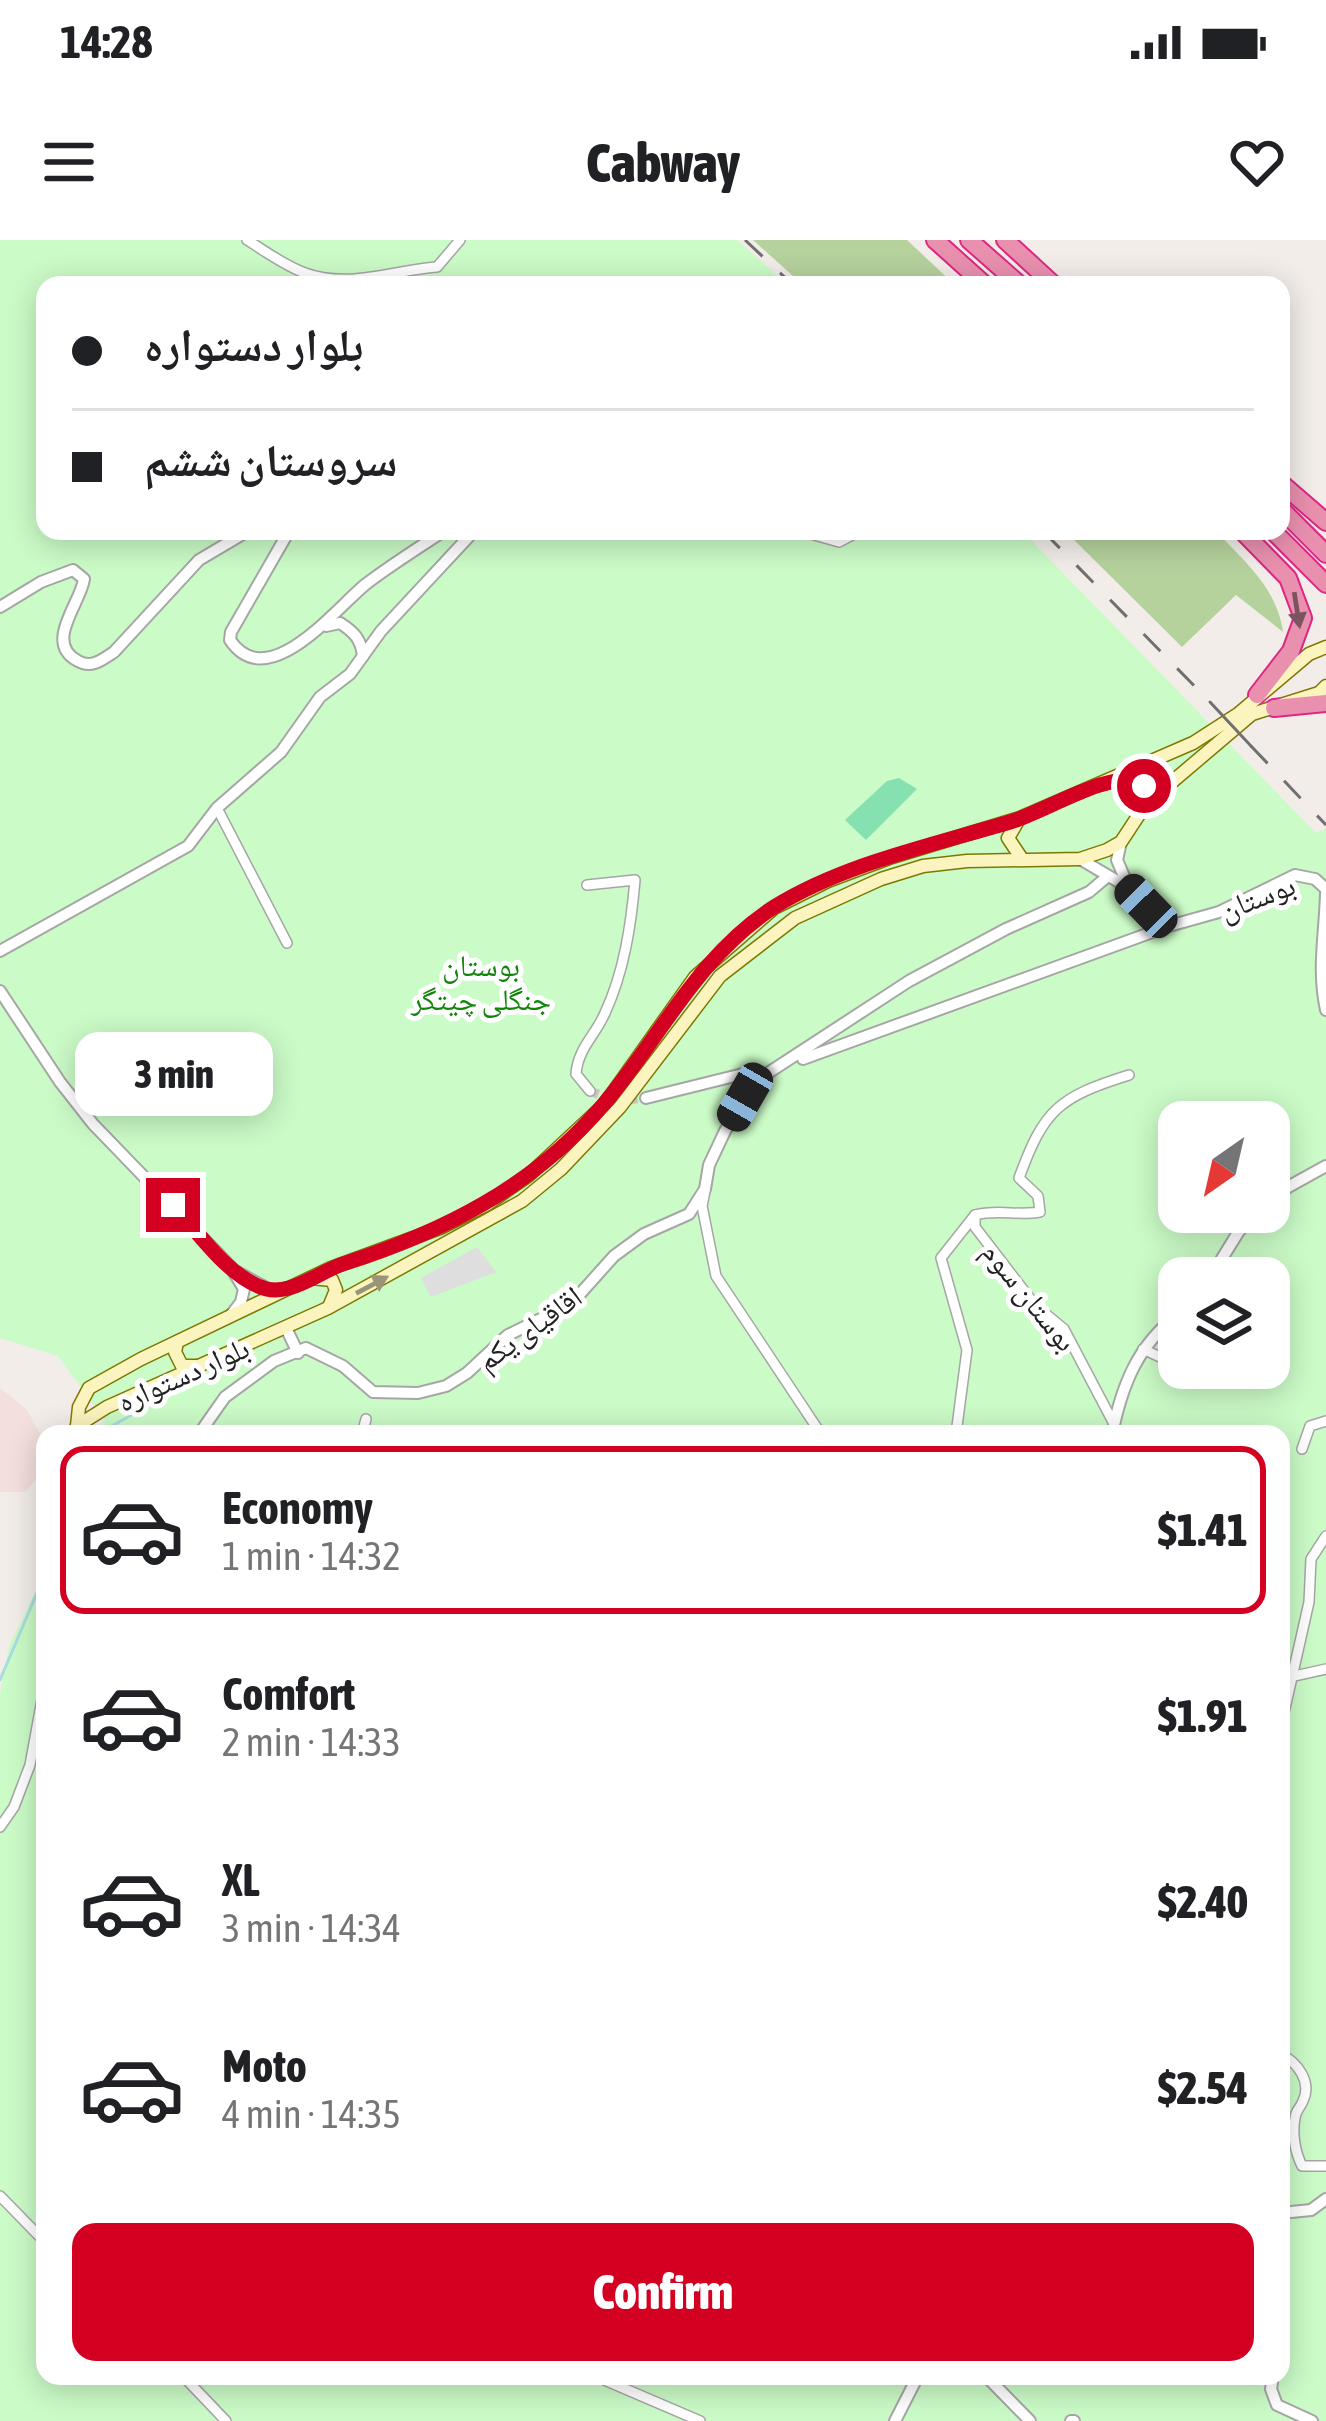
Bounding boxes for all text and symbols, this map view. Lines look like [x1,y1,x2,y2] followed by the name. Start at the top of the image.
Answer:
[60,16,153,68] text: 14:28
[36,129,102,195] icon: menu
[1224,129,1290,195] icon: heart
[586,132,740,193] text: Cabway
[144,319,363,371] text: بلوار دستواره
[144,434,398,486] text: سروستان ششم
[1289,592,1308,629] one-way arrow
[1117,759,1171,813] route start
[1214,867,1300,929] street label: بوستان
[1108,868,1184,944] car
[410,948,551,1018] park label: بوستان جنگلی چیتگر
[74,1031,272,1115] callout: 3 min
[134,1052,214,1096] text: 3 min
[711,1057,779,1137] car
[1158,1101,1290,1233] north arrow
[1158,1101,1290,1389] map controls
[146,1178,200,1232] route end
[973,1235,1084,1359] street label: بوستان سوم
[1158,1257,1290,1389] button: layers
[354,1275,389,1296] one-way arrow
[470,1279,590,1381] street label: اقاقیای یکم
[112,1330,254,1419] street label: بلوار دستواره
[78,1476,186,1584] icon: car
[222,1482,373,1534] text: Economy
[1158,1504,1248,1556] text: $1.41
[222,1534,401,1578] text: 1 min · 14:32
[78,1662,186,1770] icon: car
[222,1668,355,1720] text: Comfort
[1158,1690,1248,1742] text: $1.91
[222,1720,401,1764] text: 2 min · 14:33
[78,1848,186,1956] icon: car
[222,1854,260,1906] text: XL
[1158,1876,1248,1928] text: $2.40
[222,1906,401,1950] text: 3 min · 14:34
[78,2034,186,2142] icon: car
[222,2040,307,2092] text: Moto
[1158,2062,1248,2114] text: $2.54
[222,2092,401,2136] text: 4 min · 14:35
[72,2223,1254,2361] button: Confirm

